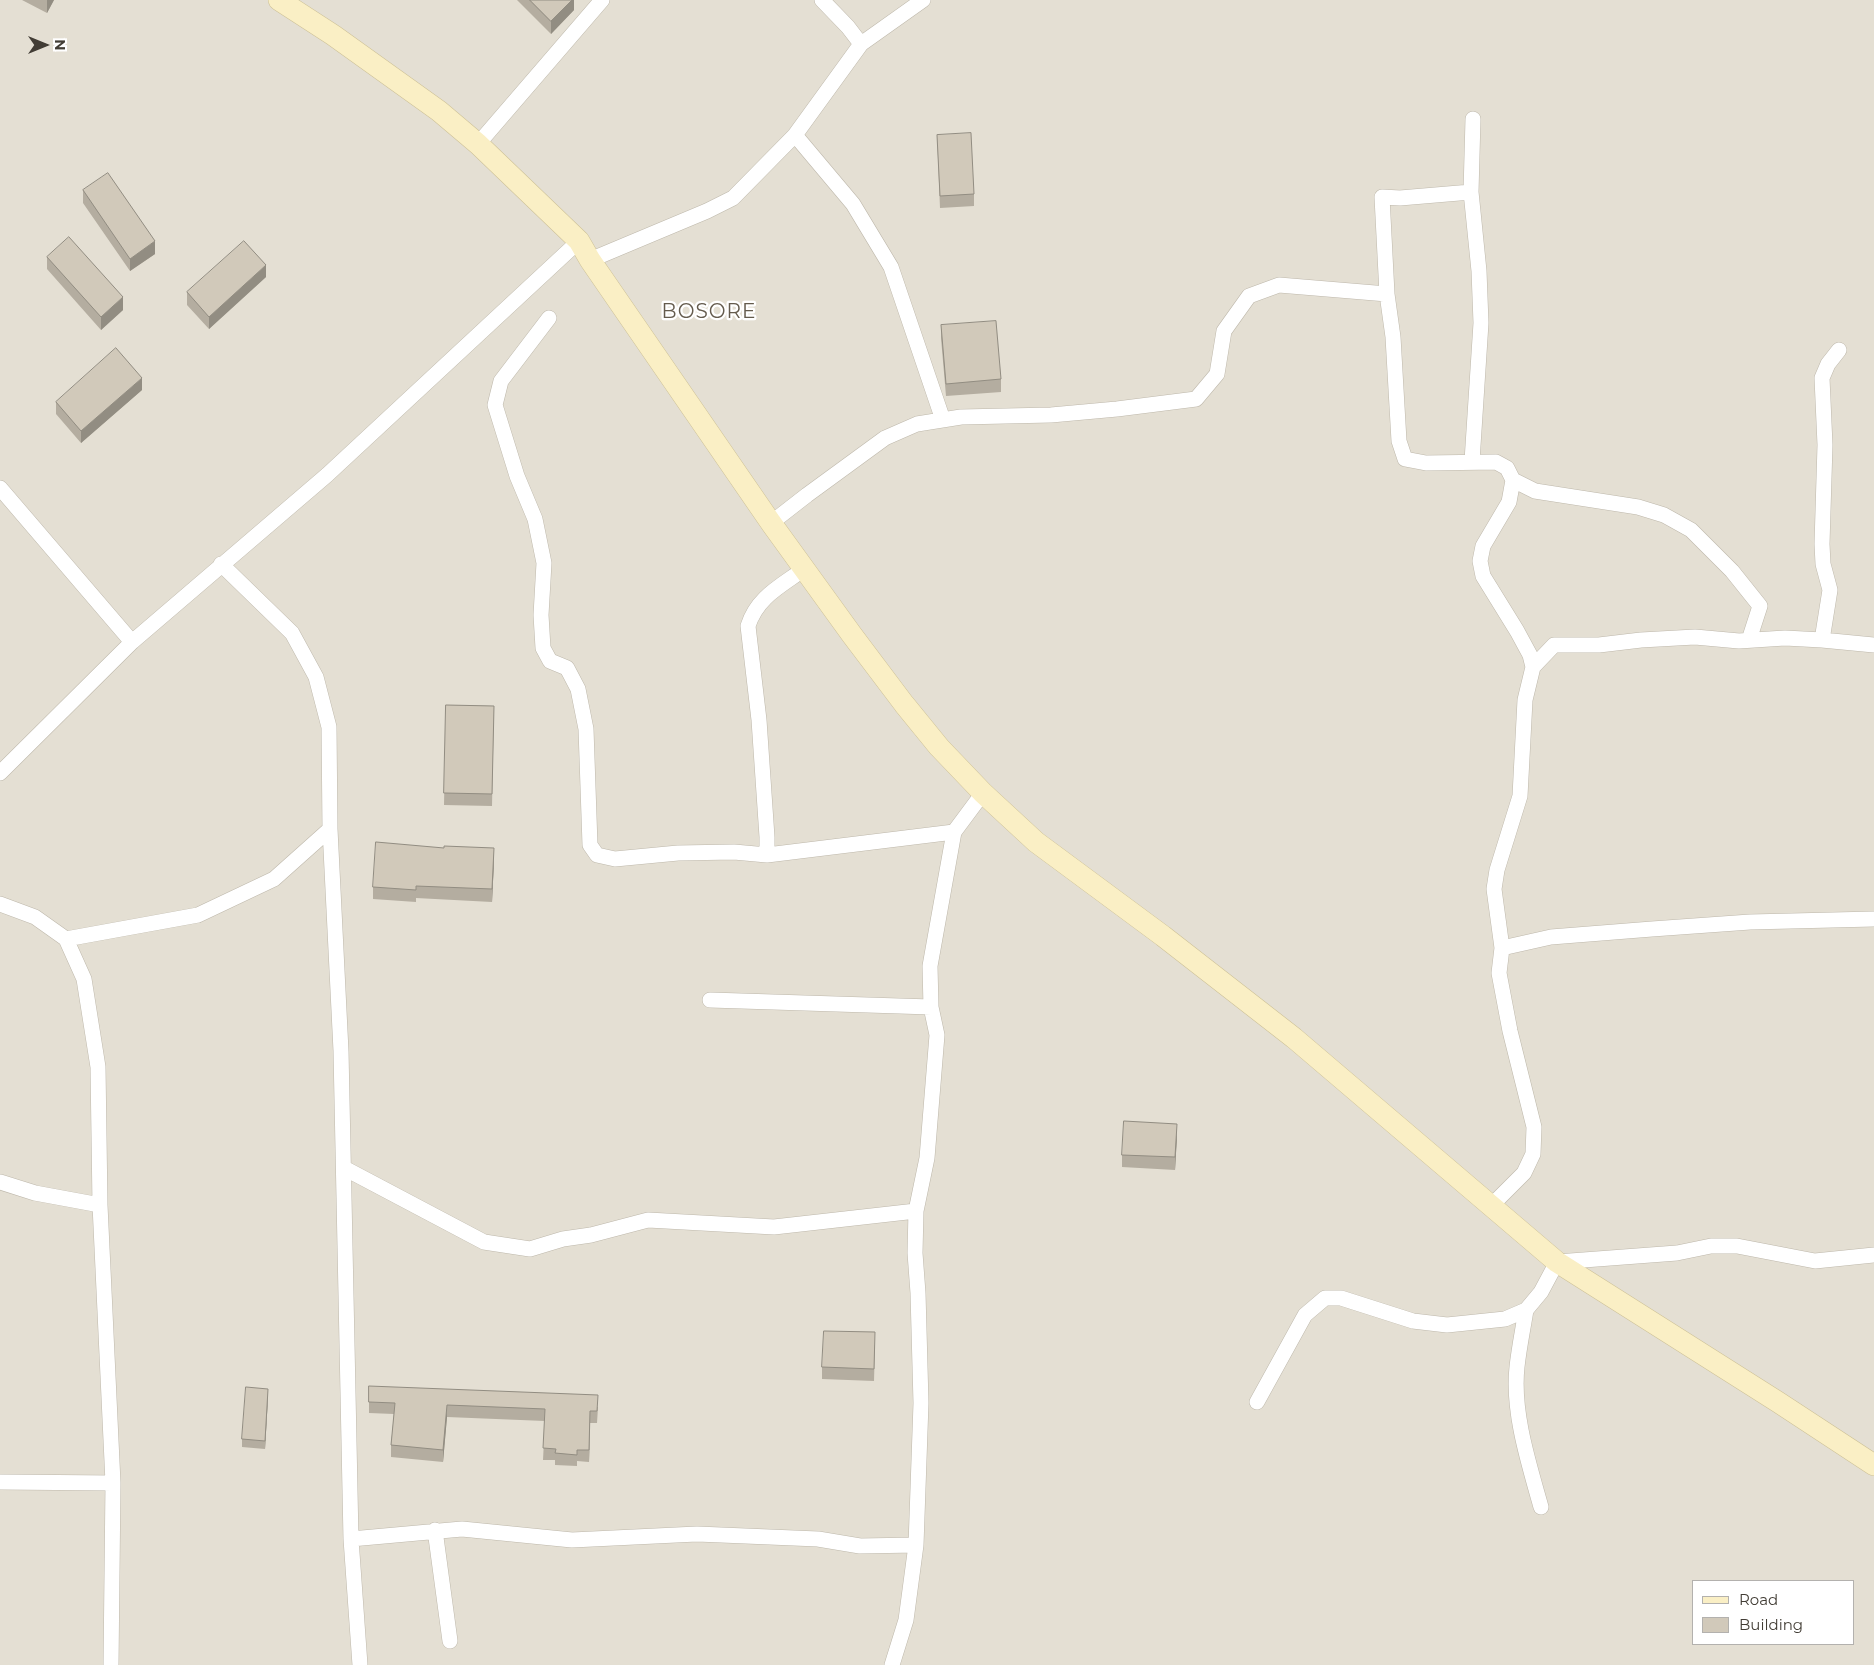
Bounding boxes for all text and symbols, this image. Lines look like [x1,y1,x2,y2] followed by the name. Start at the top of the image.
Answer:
[20,20,70,70] north arrow
[51,39,69,51] text: N
[661,300,757,324] district label: BOSORE
[1692,1580,1854,1645] legend
[1739,1590,1778,1609] text: Road
[1739,1615,1803,1634] text: Building

